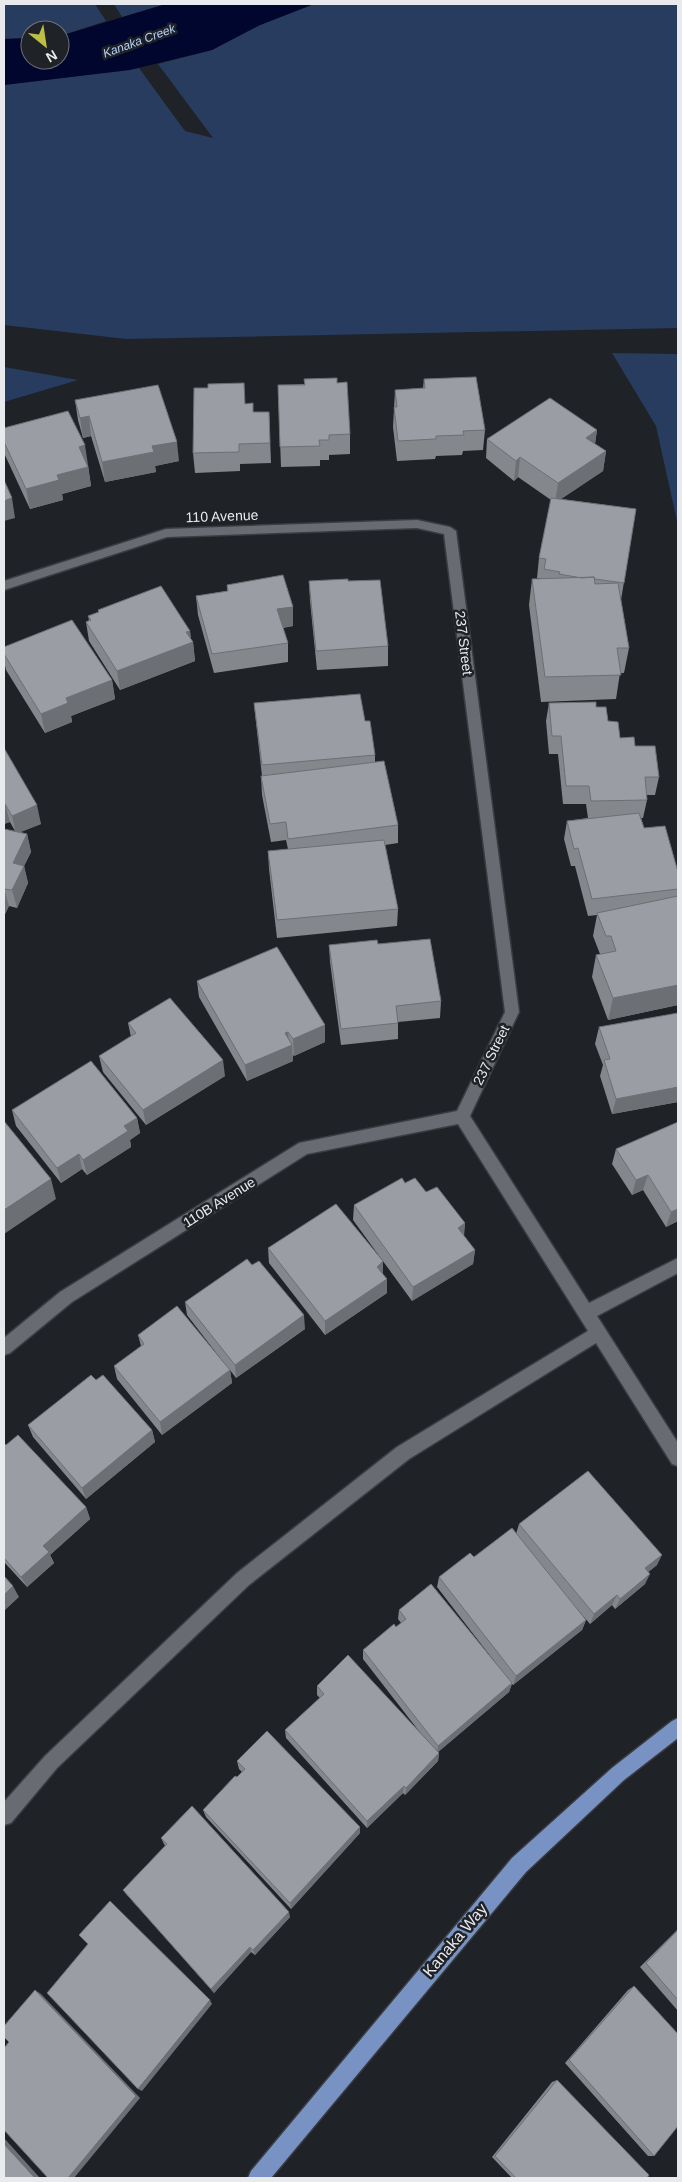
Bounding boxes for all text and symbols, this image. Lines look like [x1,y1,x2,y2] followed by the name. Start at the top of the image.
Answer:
[20,20,70,70] north arrow
[101,21,178,61] water label: Kanaka Creek
[43,47,60,66] text: N
[185,507,259,525] street label: 110 Avenue
[452,610,476,676] street label: 237 Street
[470,1022,512,1088] street label: 237 Street
[180,1173,258,1231] street label: 110B Avenue
[420,1900,490,1980] street label: Kanaka Way

